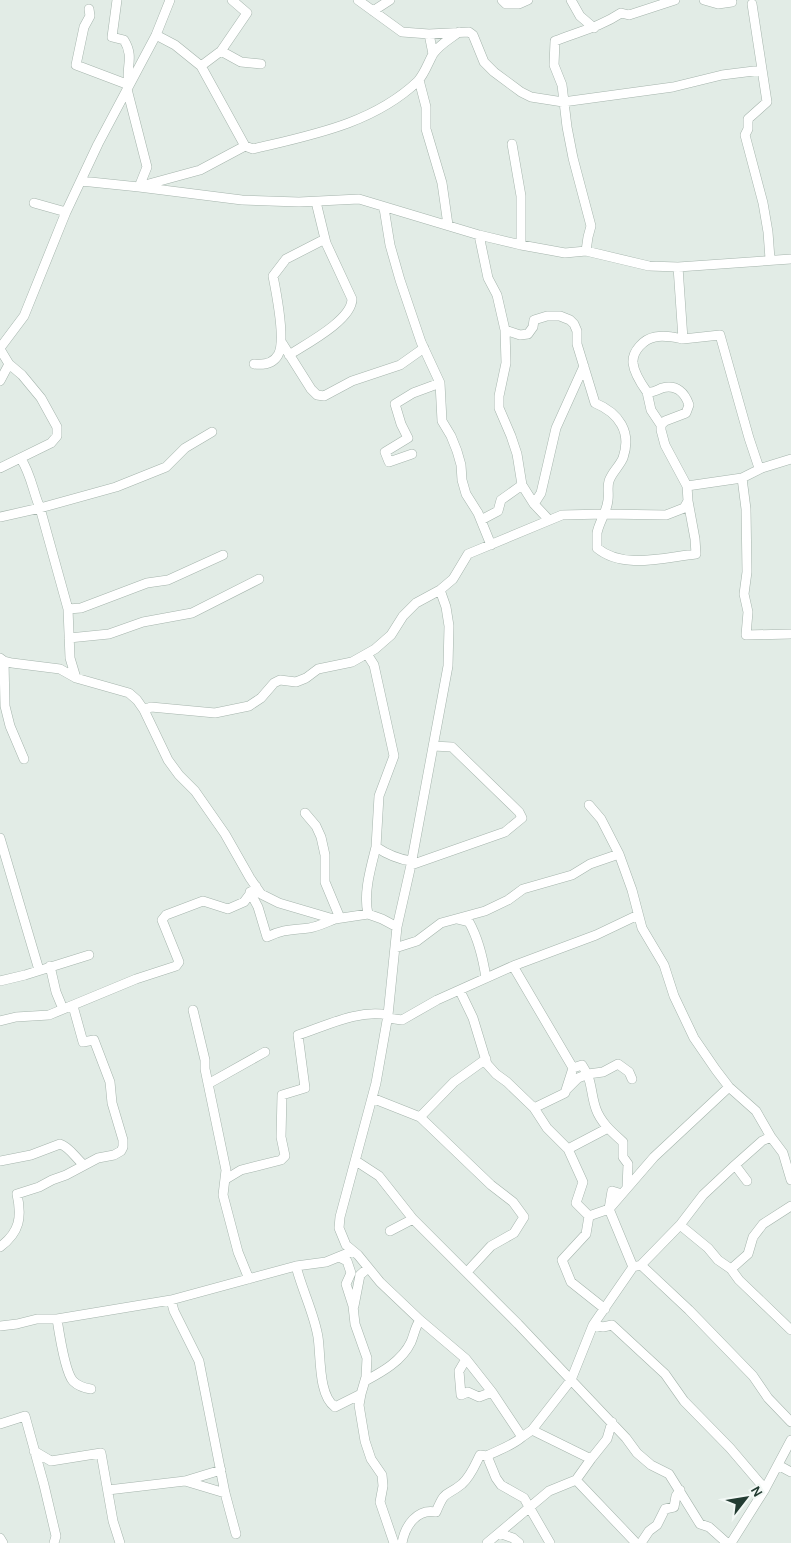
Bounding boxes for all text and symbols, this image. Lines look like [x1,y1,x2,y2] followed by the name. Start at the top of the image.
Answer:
[721,1473,771,1523] north arrow
[747,1483,767,1500] text: N

